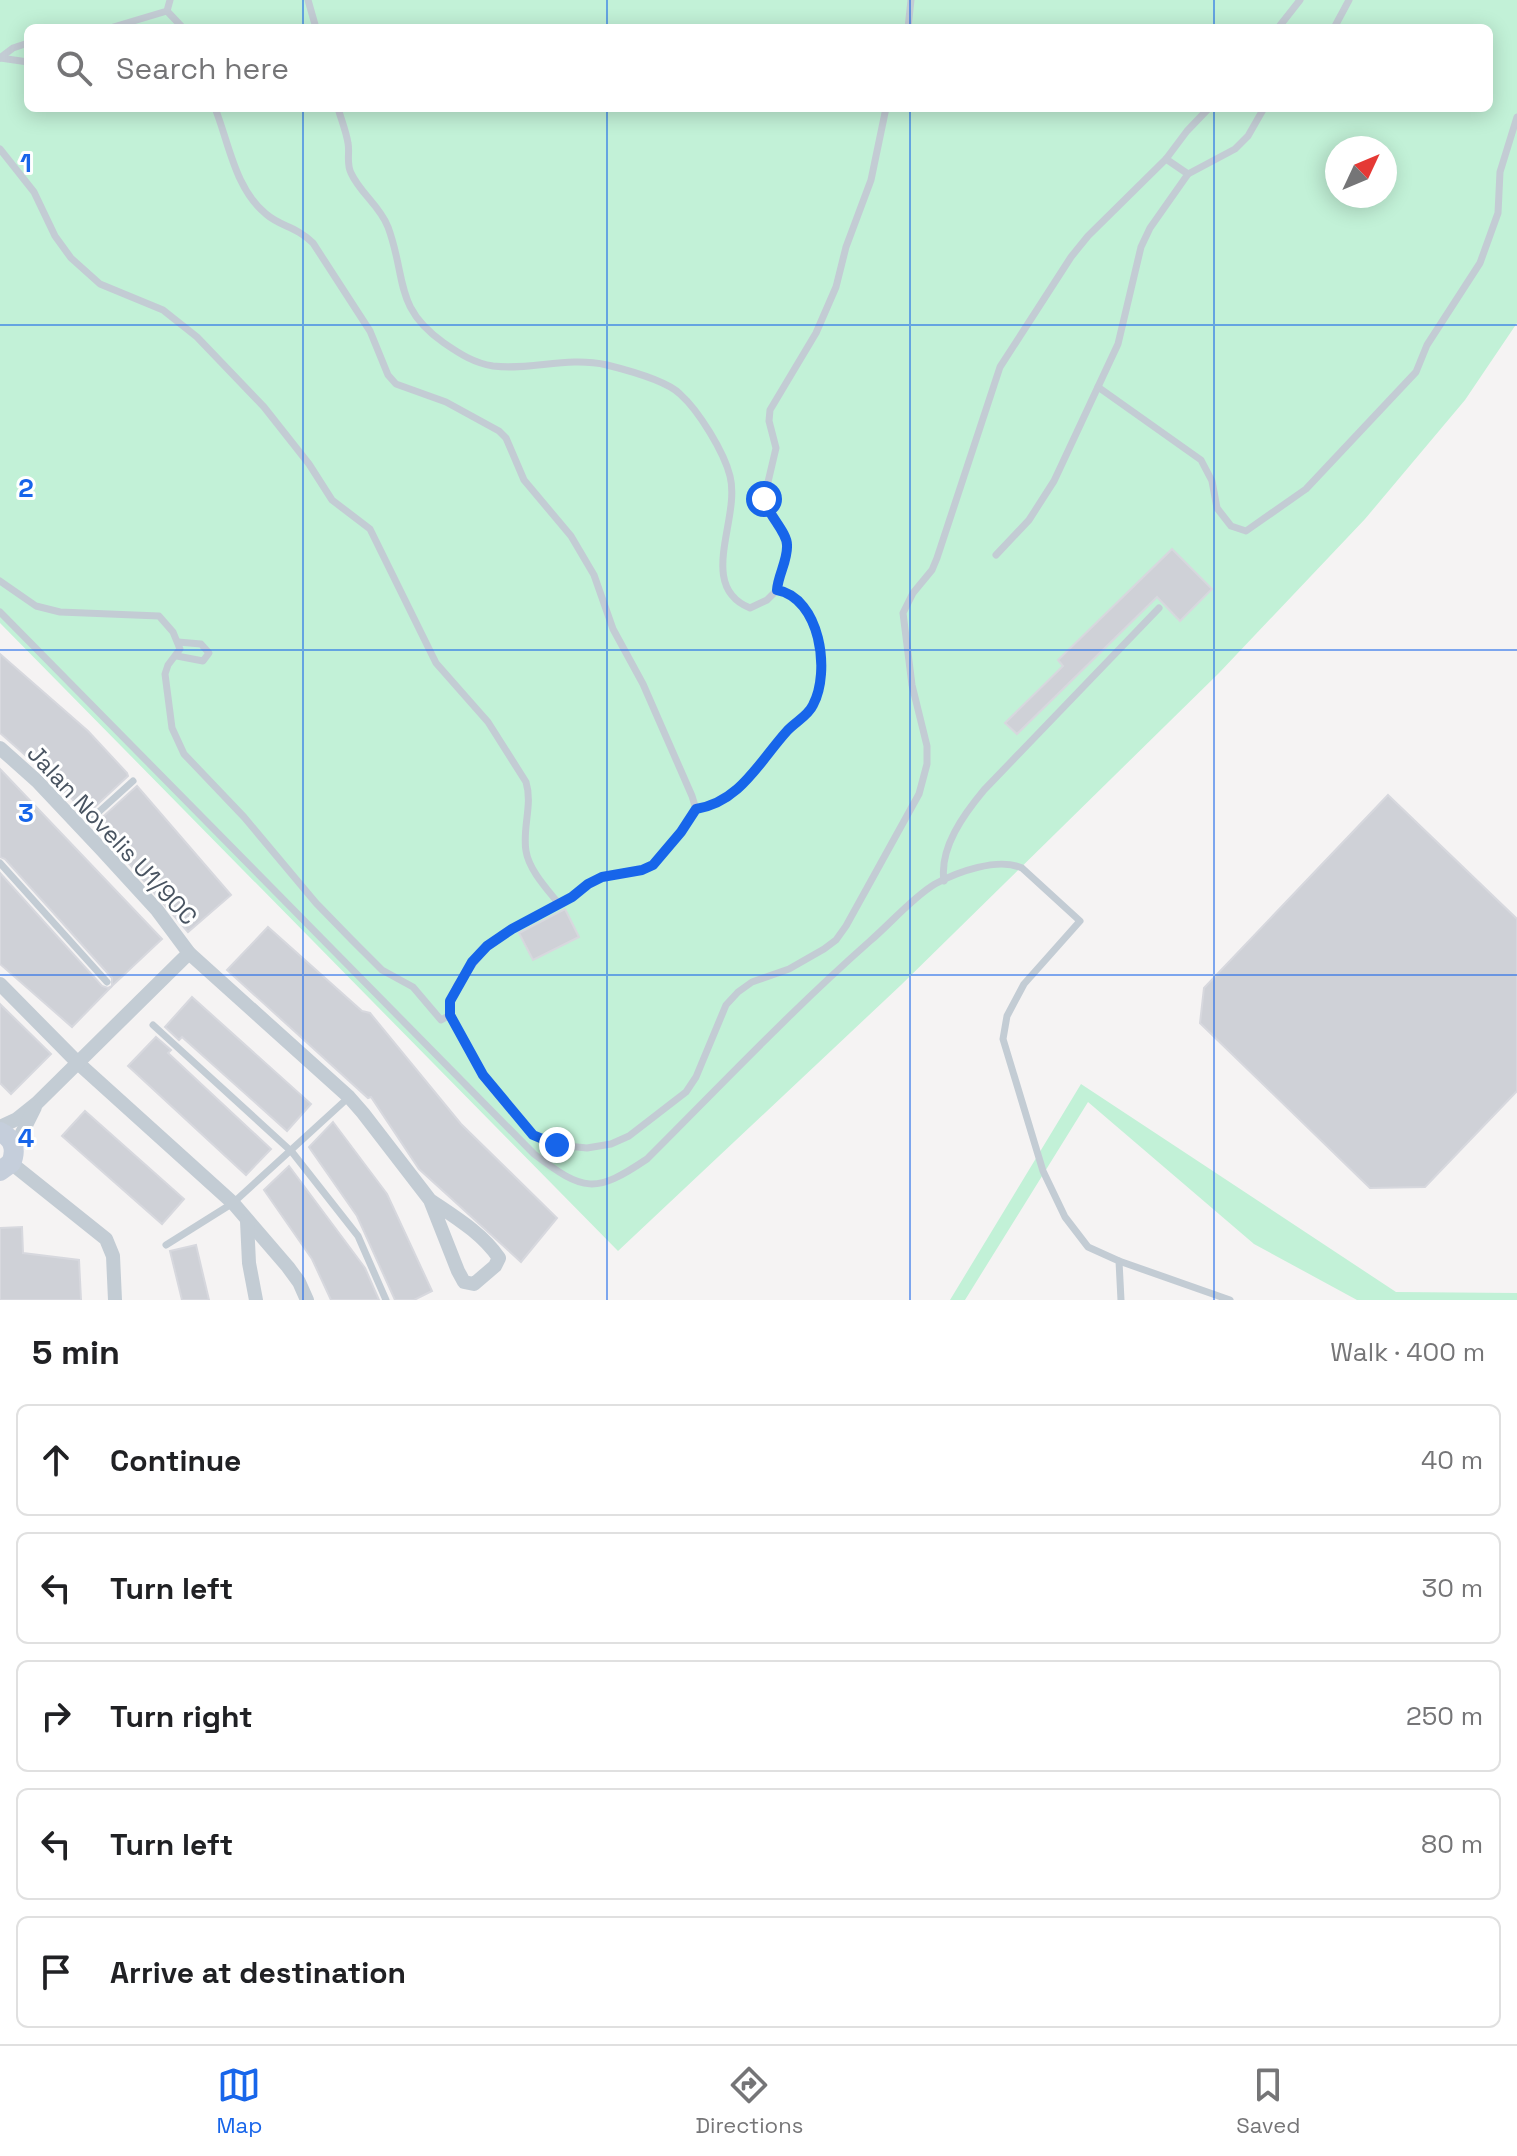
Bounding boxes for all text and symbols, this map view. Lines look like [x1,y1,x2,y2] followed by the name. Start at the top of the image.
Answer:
[24,24,1493,112] search box
[52,46,96,90] icon: search
[116,49,289,88] text: Search here
[1325,136,1397,208] north arrow
[20,146,32,180] text: 1
[18,471,34,505] text: 2
[746,481,782,517] route start
[21,738,204,931] street label: Jalan Novelis U1/90C
[18,796,34,830] text: 3
[18,1121,34,1155] text: 4
[539,1127,575,1163] route end
[32,1331,120,1374] text: 5 min
[1330,1335,1485,1369] text: Walk · 400 m
[34,1438,78,1482] icon: ahead
[110,1441,241,1480] text: Continue
[1421,1443,1483,1477] text: 40 m
[34,1566,78,1610] icon: left
[110,1569,233,1608] text: Turn left
[1422,1571,1483,1605] text: 30 m
[34,1694,78,1738] icon: right
[110,1697,253,1736] text: Turn right
[1406,1699,1483,1733] text: 250 m
[34,1822,78,1866] icon: left
[110,1825,233,1864] text: Turn left
[1421,1827,1483,1861] text: 80 m
[34,1950,78,1994] icon: arrive
[110,1953,406,1992] text: Arrive at destination
[217,2063,262,2139] tab: Map
[695,2063,803,2139] tab: Directions
[1236,2063,1300,2139] tab: Saved

